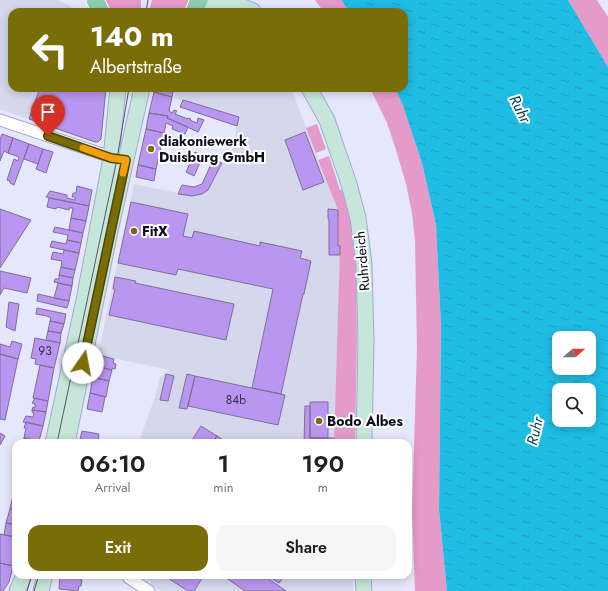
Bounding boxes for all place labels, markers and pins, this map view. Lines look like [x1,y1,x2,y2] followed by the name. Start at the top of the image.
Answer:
[31,95,65,136] pin
[159,131,265,167] place label: diakoniewerk Duisburg GmbH
[146,144,156,154] marker: diakoniewerk Duisburg GmbH
[142,221,168,241] place label: FitX
[129,226,139,236] marker: FitX
[327,411,403,431] place label: Bodo Albes
[314,416,324,426] marker: Bodo Albes

